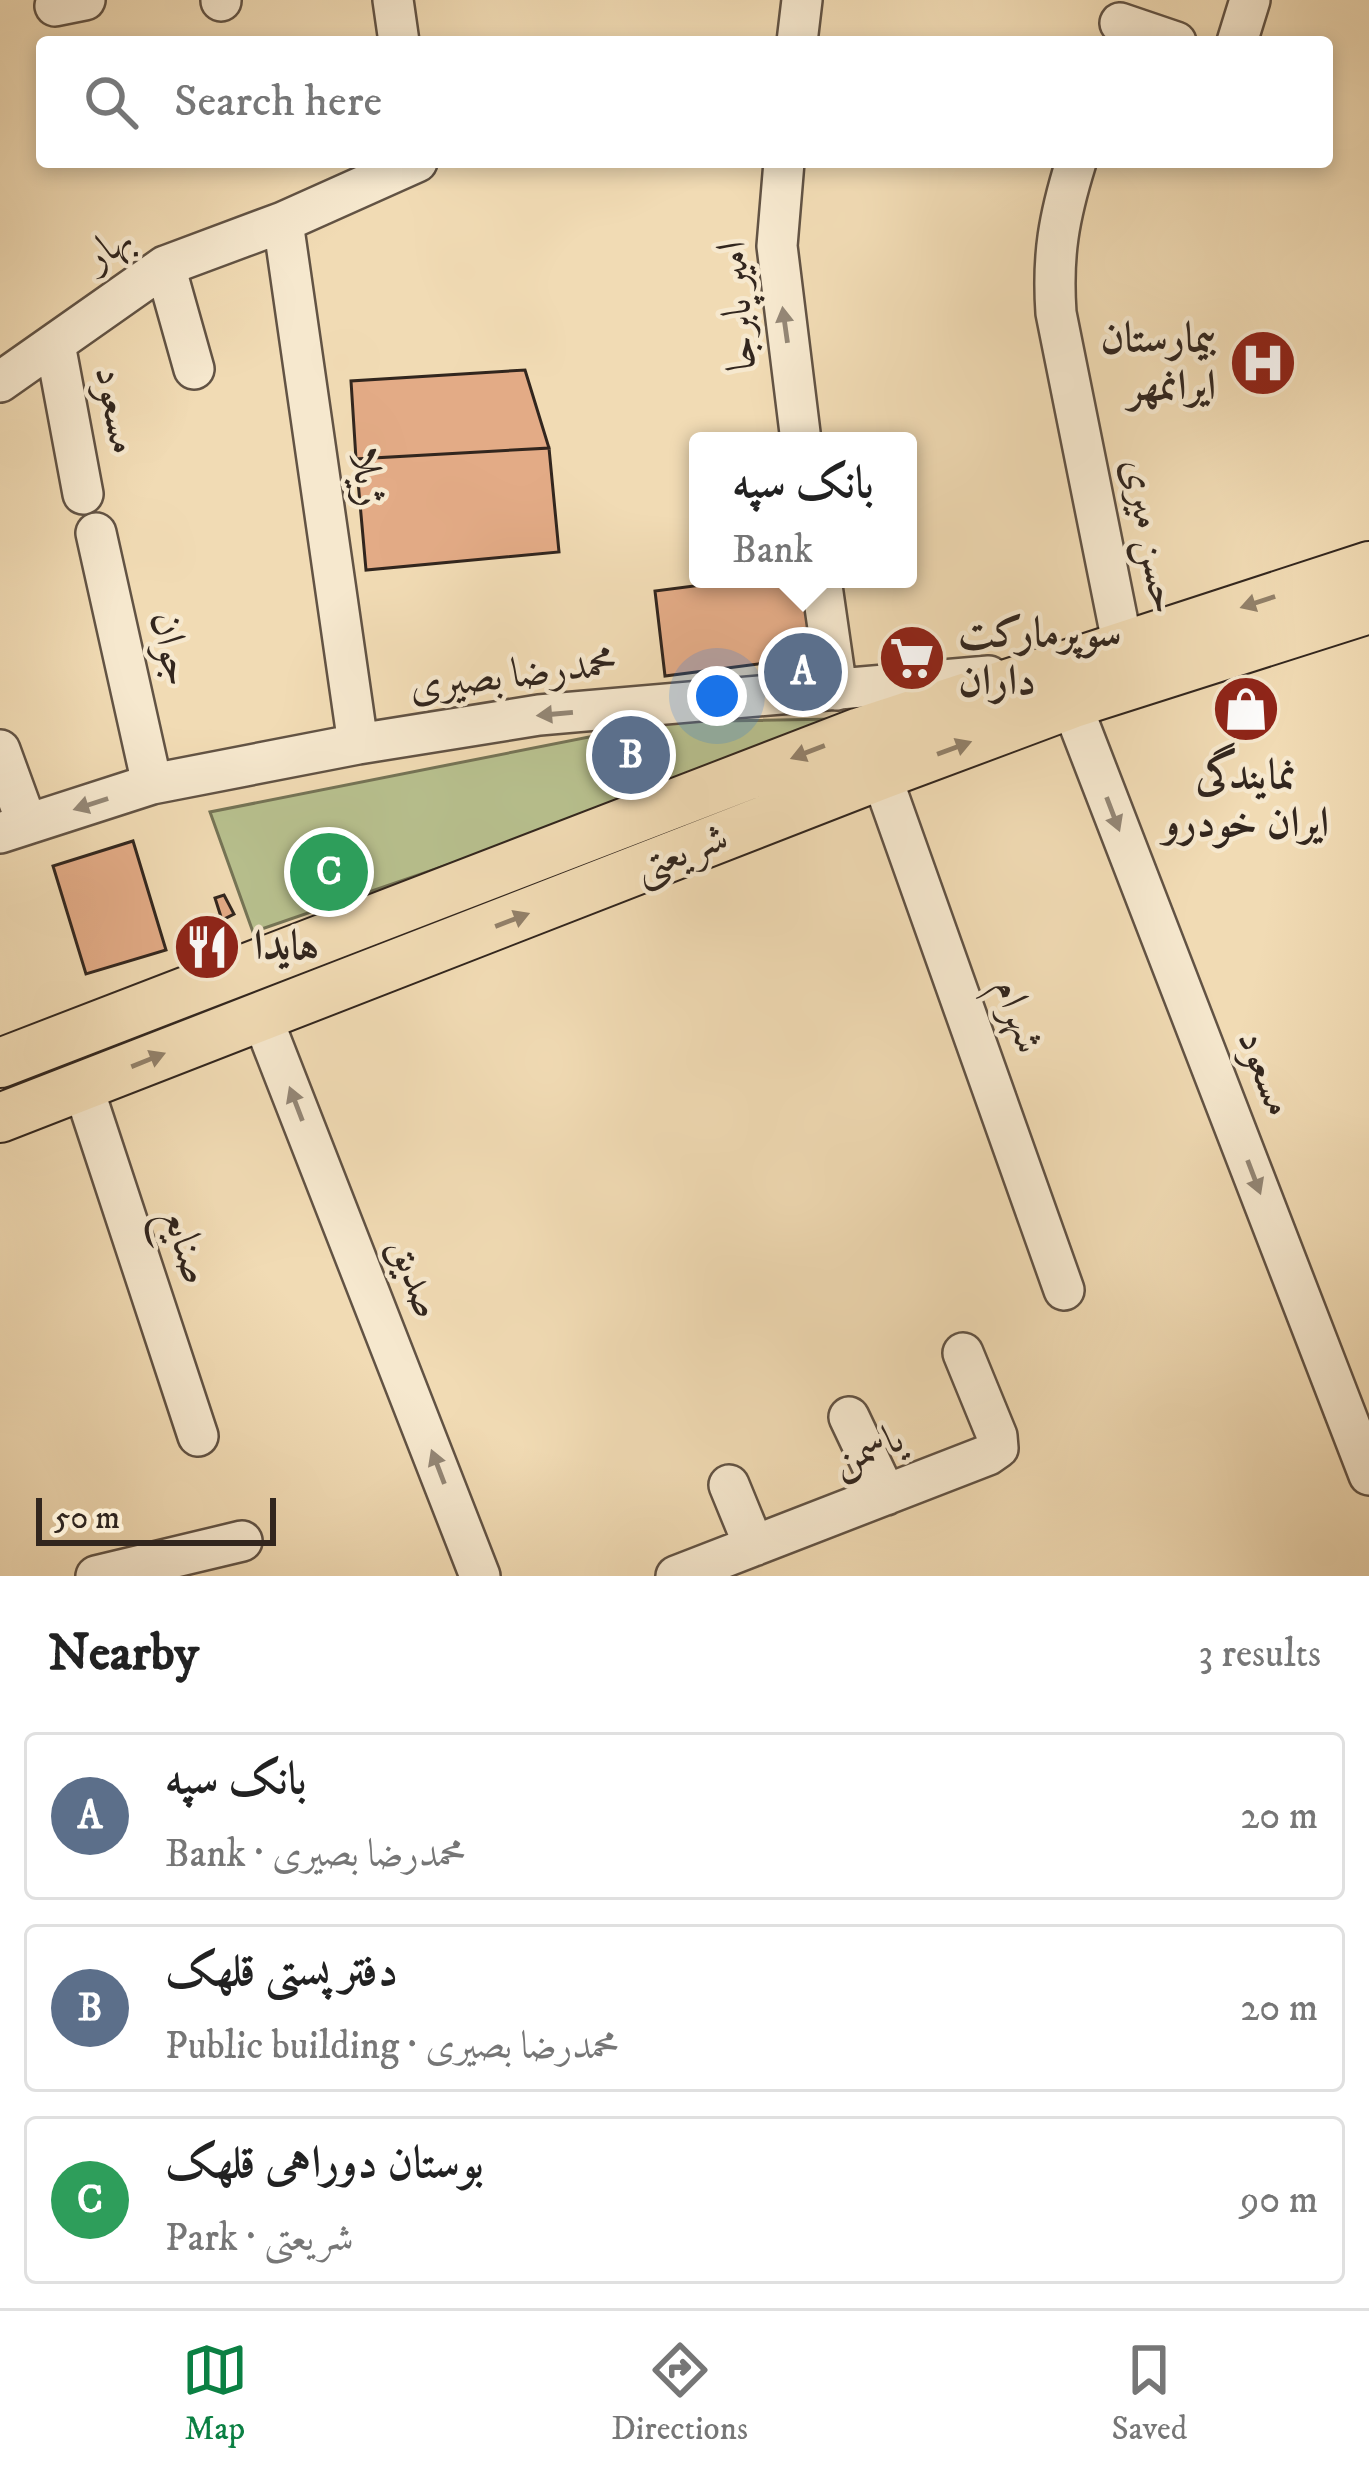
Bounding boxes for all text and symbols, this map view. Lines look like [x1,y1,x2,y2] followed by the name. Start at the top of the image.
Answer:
[36,36,1333,168] search box
[78,69,144,135] icon: search
[174,74,382,130] text: Search here
[71,213,144,285] street label: بهار
[706,239,772,373] street label: امیر پابرجا
[775,306,794,343] one-way arrow
[1100,313,1216,413] place label: بیمارستان ایرانمهر
[1228,328,1298,398] hospital icon: بیمارستان ایرانمهر
[82,361,150,459] street label: مسعود
[689,432,917,588] popup
[337,444,397,510] street label: ژیلا
[1109,454,1191,618] street label: حسن میری
[732,456,874,512] text: بانک سپه
[732,526,813,575] text: Bank
[1239,594,1276,613] one-way arrow
[138,607,204,691] street label: جوان
[958,608,1122,708] place label: سوپرمارکت داران
[877,623,947,693] supermarket icon: سوپرمارکت داران
[764,627,842,717] pin: A
[406,636,620,714] street label: محمدرضا بصیری
[687,666,747,726] your location
[1211,674,1281,744] shop icon: نمایندگی ایران خودرو
[536,705,573,724] one-way arrow
[592,710,670,800] pin: B
[936,737,972,756] one-way arrow
[1159,742,1329,850] place label: نمایندگی ایران خودرو
[790,744,826,763] one-way arrow
[72,796,109,814] one-way arrow
[1104,796,1123,832] one-way arrow
[627,811,736,896] street label: شریعتی
[290,827,368,917] pin: C
[494,909,530,928] one-way arrow
[172,912,242,982] restaurant icon: هایدا
[254,921,319,973] place label: هایدا
[973,971,1055,1063] street label: شهرام
[1225,1022,1305,1124] street label: مسعود
[131,1050,167,1069] one-way arrow
[285,1085,304,1121] one-way arrow
[1245,1160,1264,1196] one-way arrow
[141,1201,223,1294] street label: صنایع
[376,1230,454,1326] street label: صدیق
[825,1412,913,1487] street label: یاسمن
[427,1449,446,1485] one-way arrow
[36,1492,276,1545] scale bar
[54,1498,120,1539] text: 50 m
[48,1622,199,1686] text: Nearby
[1198,1630,1321,1679] text: 3 results
[165,1752,307,1808] text: بانک سپه
[78,1792,102,1841] text: A
[1240,1792,1318,1841] text: 20 m
[165,1830,466,1879] text: Bank · محمدرضا بصیری
[165,1944,398,2000] text: دفتر پستی قلهک
[78,1984,102,2033] text: B
[1240,1984,1318,2033] text: 20 m
[165,2022,619,2071] text: Public building · محمدرضا بصیری
[165,2136,484,2192] text: بوستان دوراهی قلهک
[77,2176,103,2225] text: C
[1240,2176,1318,2225] text: 90 m
[165,2214,354,2263] text: Park · شریعتی
[182,2337,248,2450] tab: Map
[611,2337,748,2450] tab: Directions
[1111,2337,1187,2450] tab: Saved

